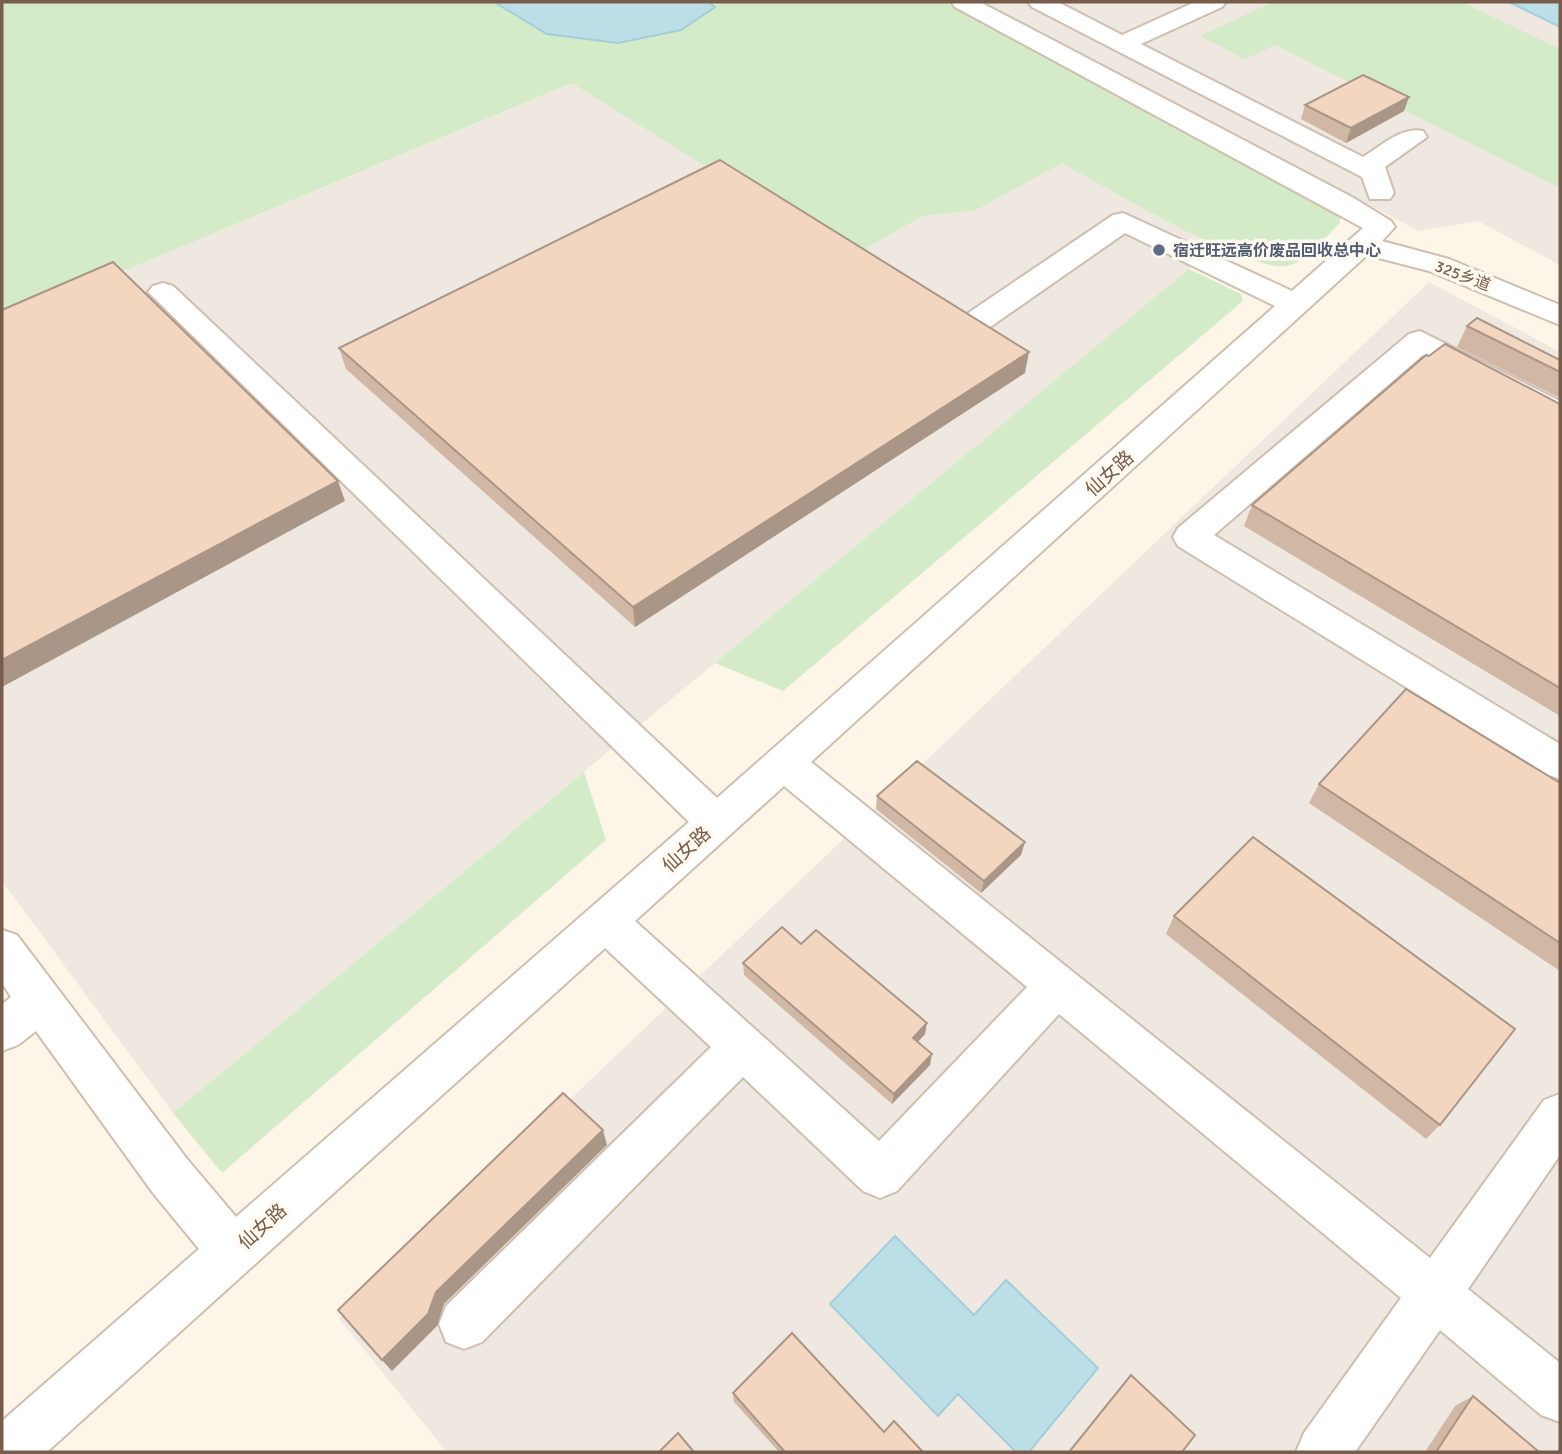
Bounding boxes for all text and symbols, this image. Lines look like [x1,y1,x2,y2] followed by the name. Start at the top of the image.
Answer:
[1173,241,1381,261] place label: 宿迁旺远高价废品回收总中心
[1151,242,1167,258] marker: 宿迁旺远高价废品回收总中心
[1432,256,1493,296] street label: 325乡道
[1080,446,1139,502] street label: 仙女路
[657,822,716,878] street label: 仙女路
[233,1199,292,1255] street label: 仙女路

